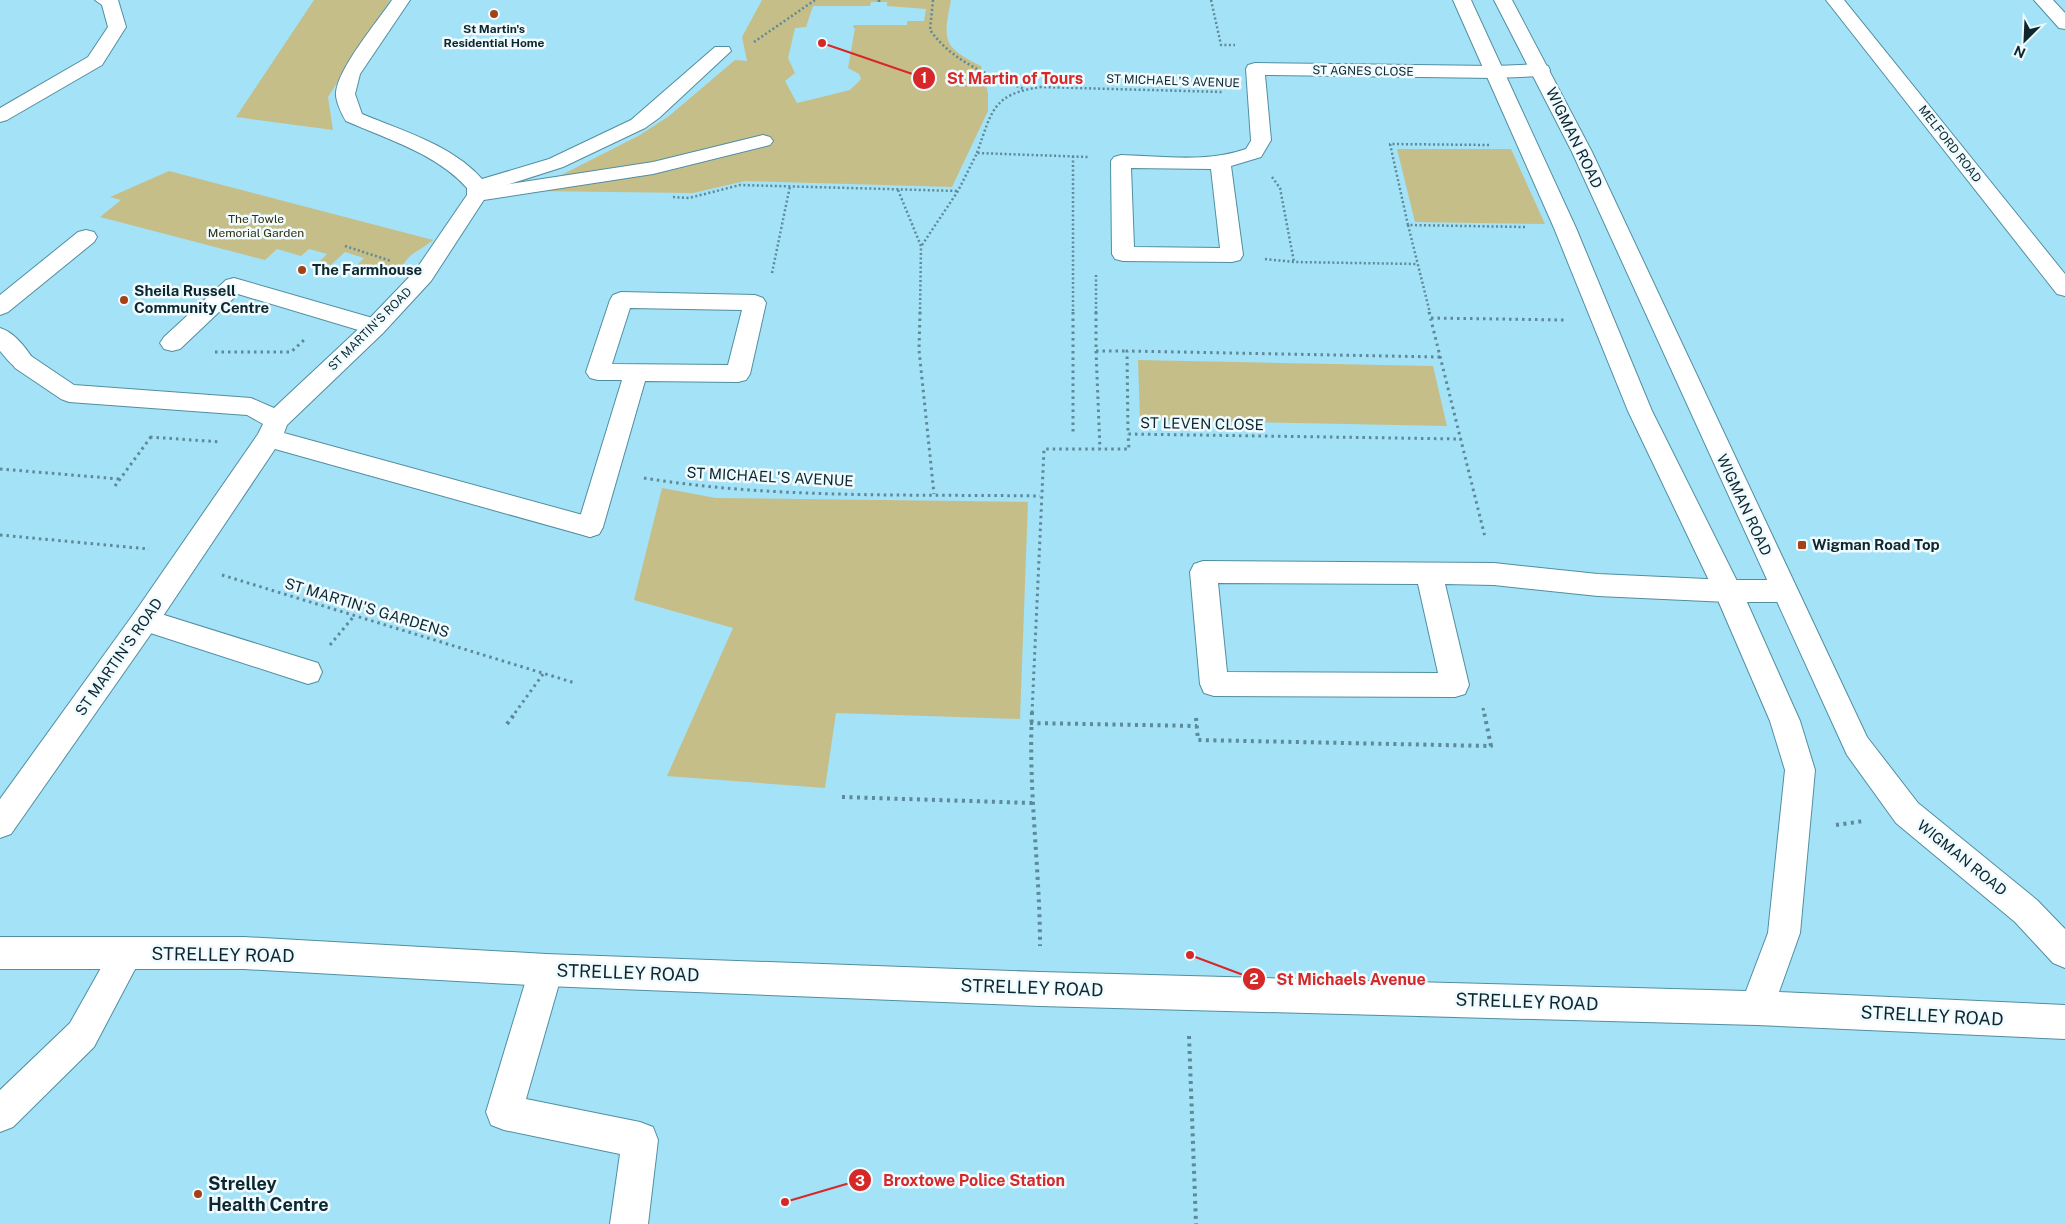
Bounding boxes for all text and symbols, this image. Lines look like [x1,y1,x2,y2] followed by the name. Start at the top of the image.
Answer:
[488,8,500,20] marker: St Martin's Residential Home
[2000,15,2050,65] north arrow
[444,22,545,50] place label: St Martin's Residential Home
[2011,42,2028,61] text: N
[911,63,1093,94] callout: St Martin of Tours
[1312,63,1414,79] street label: ST AGNES CLOSE
[921,69,927,86] text: 1
[947,69,1083,88] text: St Martin of Tours
[1106,72,1240,90] street label: ST MICHAEL'S AVENUE
[1543,85,1606,191] street label: WIGMAN ROAD
[1916,103,1984,185] street label: MELFORD ROAD
[208,212,304,240] park label: The Towle Memorial Garden
[312,261,422,278] place label: The Farmhouse
[296,264,308,276] marker: The Farmhouse
[134,282,269,316] place label: Sheila Russell Community Centre
[326,285,414,373] street label: ST MARTIN'S ROAD
[118,294,130,306] marker: Sheila Russell Community Centre
[1140,414,1264,433] street label: ST LEVEN CLOSE
[1714,451,1775,558] street label: WIGMAN ROAD
[686,464,854,489] street label: ST MICHAEL'S AVENUE
[1812,536,1940,553] place label: Wigman Road Top
[1796,539,1808,551] marker: Wigman Road Top
[283,574,451,641] street label: ST MARTIN'S GARDENS
[72,595,166,719] street label: ST MARTIN'S ROAD
[1914,816,2010,899] street label: WIGMAN ROAD
[151,943,295,966] street label: STRELLEY ROAD
[556,960,700,985] street label: STRELLEY ROAD
[1241,964,1436,995] callout: St Michaels Avenue
[1249,970,1259,987] text: 2
[1276,970,1426,989] text: St Michaels Avenue
[960,975,1104,1000] street label: STRELLEY ROAD
[1455,989,1599,1014] street label: STRELLEY ROAD
[1860,1001,2004,1030] street label: STRELLEY ROAD
[848,1165,1075,1196] callout: Broxtowe Police Station
[883,1171,1065,1190] text: Broxtowe Police Station
[855,1172,865,1189] text: 3
[208,1173,329,1215] place label: Strelley Health Centre
[192,1188,204,1200] marker: Strelley Health Centre

